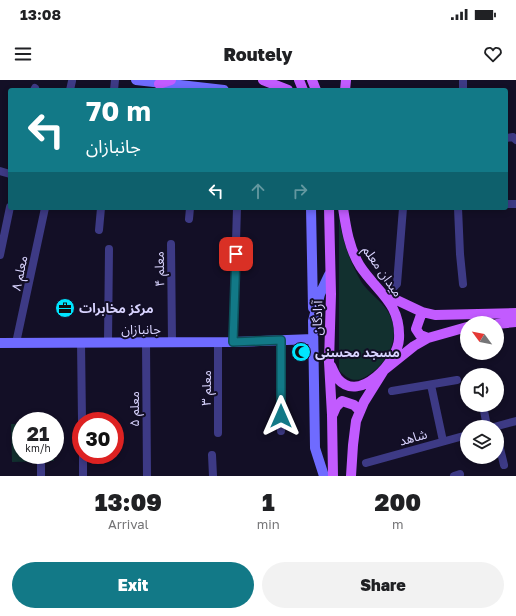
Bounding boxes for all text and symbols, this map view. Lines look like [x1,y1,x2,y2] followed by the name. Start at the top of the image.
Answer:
[20,5,61,23] text: 13:08
[12,43,34,65] icon: menu
[224,43,292,65] text: Routely
[482,43,504,65] icon: heart
[86,94,151,127] text: 70 m
[20,104,72,156] icon: left
[86,135,141,157] text: جانبازان
[205,180,227,202] icon: left
[247,180,269,202] icon: ahead
[289,180,311,202] icon: right
[219,237,253,271] pin
[357,242,406,301] street label: میدان معلم
[225,243,247,265] icon: arrive
[151,251,170,287] street label: معلم ۴
[7,254,33,293] street label: معلم ۸
[54,297,76,319] office icon: مرکز مخابرات
[309,299,326,336] street label: آزادگان
[79,300,154,316] place label: مرکز مخابرات
[460,316,504,360] north arrow
[460,316,504,464] map controls
[121,321,161,338] street label: جانبازان
[290,341,312,363] mosque icon: مسجد محسنی
[315,344,400,360] place label: مسجد محسنی
[460,368,504,412] button: sound
[198,370,217,406] street label: معلم ۳
[126,391,145,427] street label: معلم ۵
[260,395,302,437] position arrow
[72,412,124,464] speed limit sign: 30
[460,420,504,464] button: layers
[27,421,49,445] text: 21
[397,425,429,449] street label: شاهد
[25,442,51,454] text: km/h
[95,487,162,516] text: 13:09
[262,487,275,516] text: 1
[375,487,421,516] text: 200
[108,516,149,532] text: Arrival
[257,516,280,532] text: min
[392,516,404,532] text: m
[12,562,254,608] button: Exit
[262,562,504,608] button: Share

